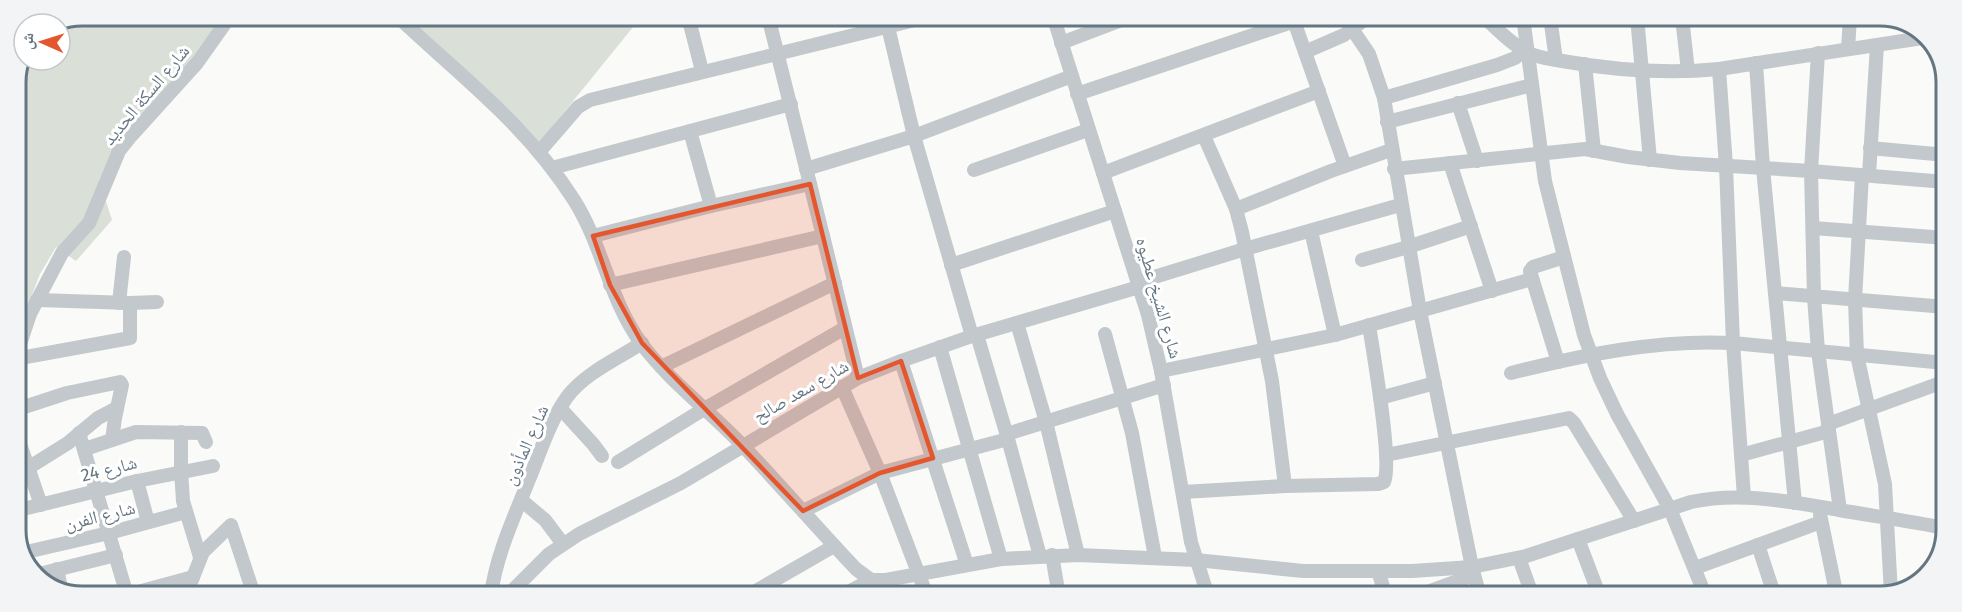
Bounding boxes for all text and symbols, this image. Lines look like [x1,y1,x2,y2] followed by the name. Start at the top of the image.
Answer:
[12,12,72,72] north arrow
[18,32,37,50] text: ش
[98,41,194,149] street label: شارع السكة الحديد
[1130,235,1187,361] street label: شارع الشيخ عطيوه
[750,355,853,428] street label: شارع سعد صالح
[499,401,553,489] street label: شارع المأذون
[79,451,139,487] street label: شارع 24
[62,497,138,535] street label: شارع الفرن

